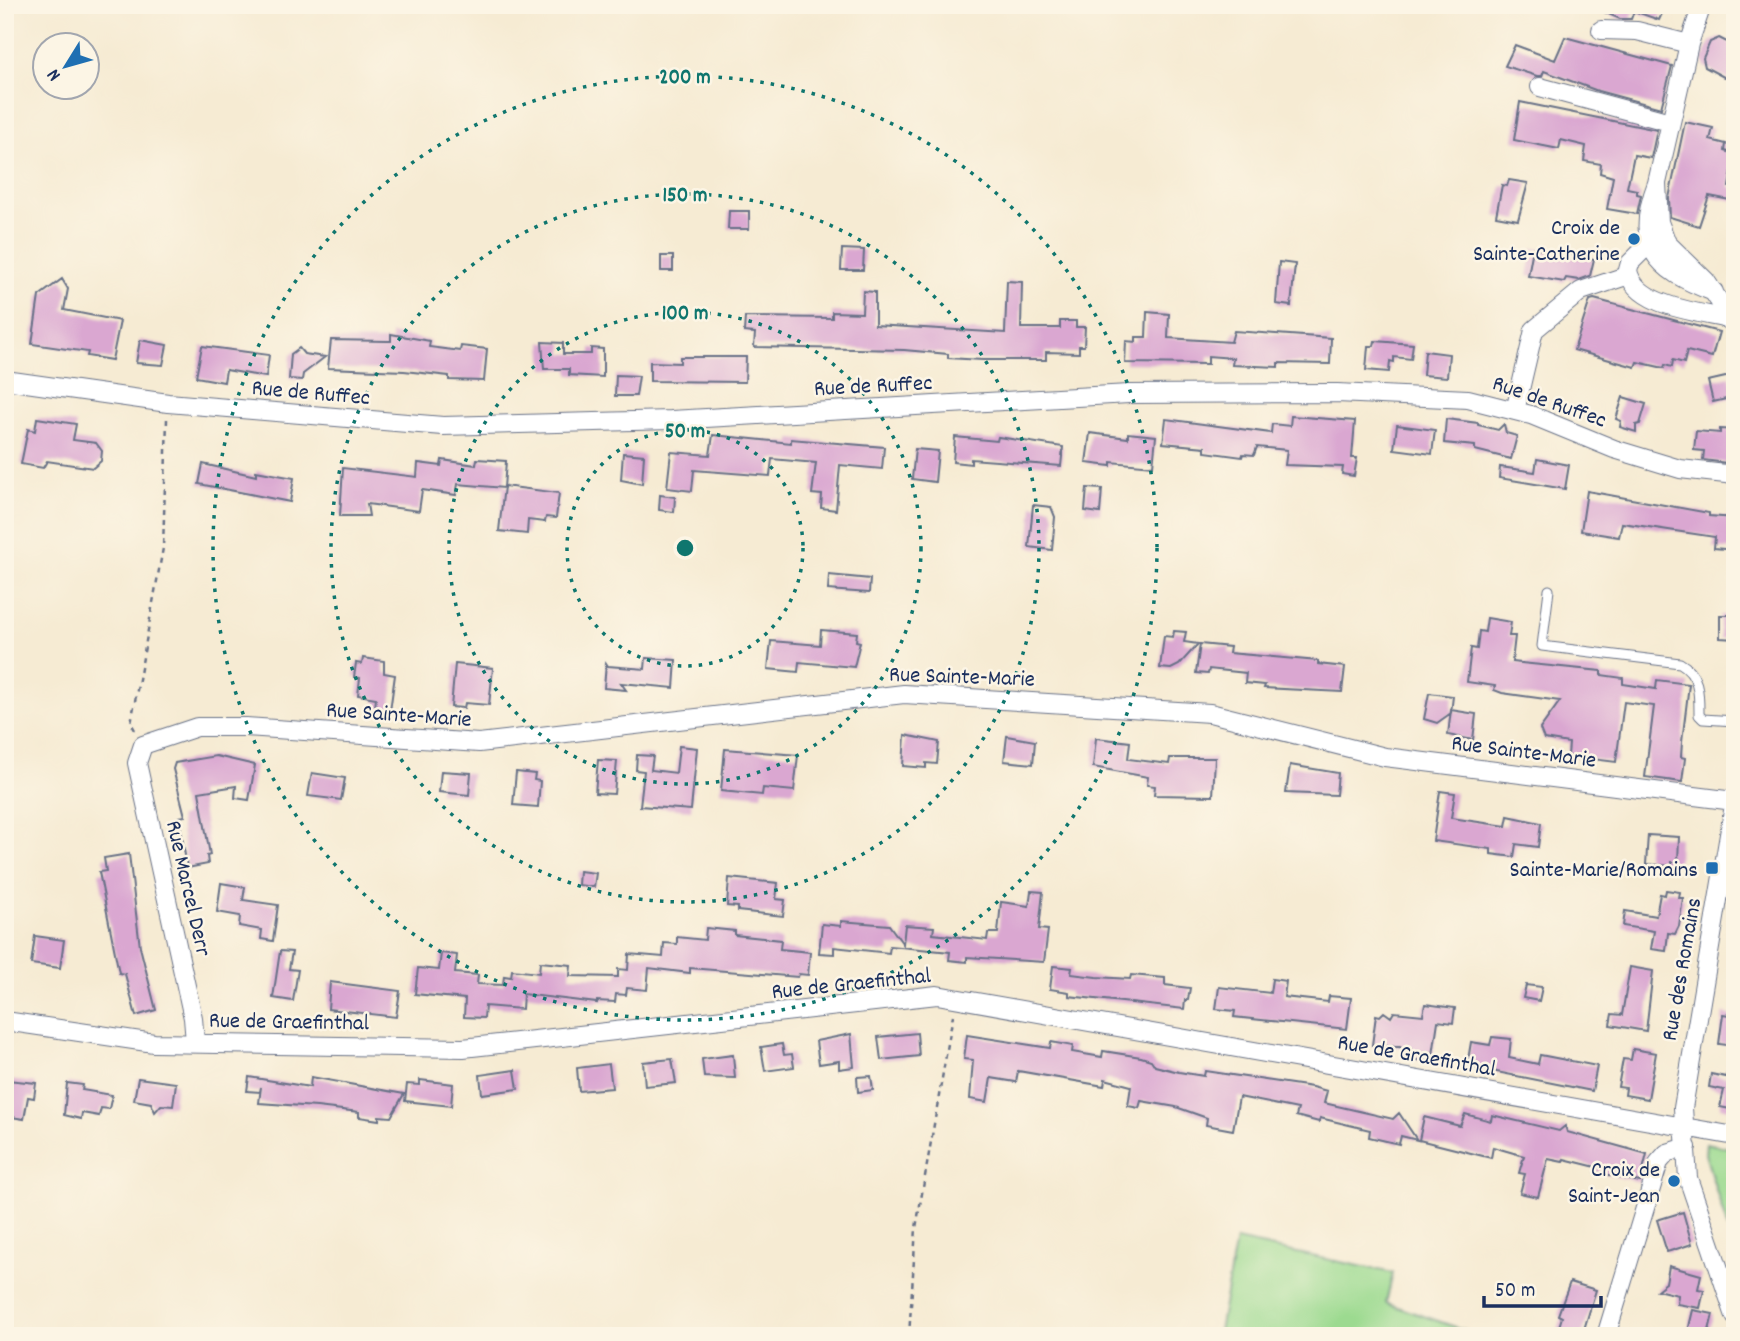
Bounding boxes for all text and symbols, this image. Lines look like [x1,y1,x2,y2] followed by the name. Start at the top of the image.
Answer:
[32,32,102,102] north arrow
[42,62,69,86] text: N
[659,64,711,94] text: 200 m
[662,182,708,212] text: 150 m
[1473,213,1620,272] place label: Croix de Sainte-Catherine
[1626,231,1642,247] marker: Croix de Sainte-Catherine
[662,300,708,330] text: 100 m
[813,368,933,407] street label: Rue de Ruffec
[1487,368,1610,438] street label: Rue de Ruffec
[250,373,371,416] street label: Rue de Ruffec
[665,418,705,448] text: 50 m
[673,536,697,560] centre of rings
[888,659,1035,698] street label: Rue Sainte-Marie
[325,695,473,738] street label: Rue Sainte-Marie
[1449,728,1598,779] street label: Rue Sainte-Marie
[155,818,218,960] street label: Rue Marcel Derr
[1510,855,1698,888] place label: Sainte-Marie/Romains
[1704,860,1720,876] marker: Sainte-Marie/Romains
[1655,895,1712,1044] street label: Rue des Romains
[770,961,933,1010] street label: Rue de Graefinthal
[209,1006,370,1041] street label: Rue de Graefinthal
[1335,1027,1499,1088] street label: Rue de Graefinthal
[1568,1155,1660,1214] place label: Croix de Saint-Jean
[1666,1173,1682,1189] marker: Croix de Saint-Jean
[1484,1264,1602,1308] scale bar
[1495,1277,1535,1307] text: 50 m

